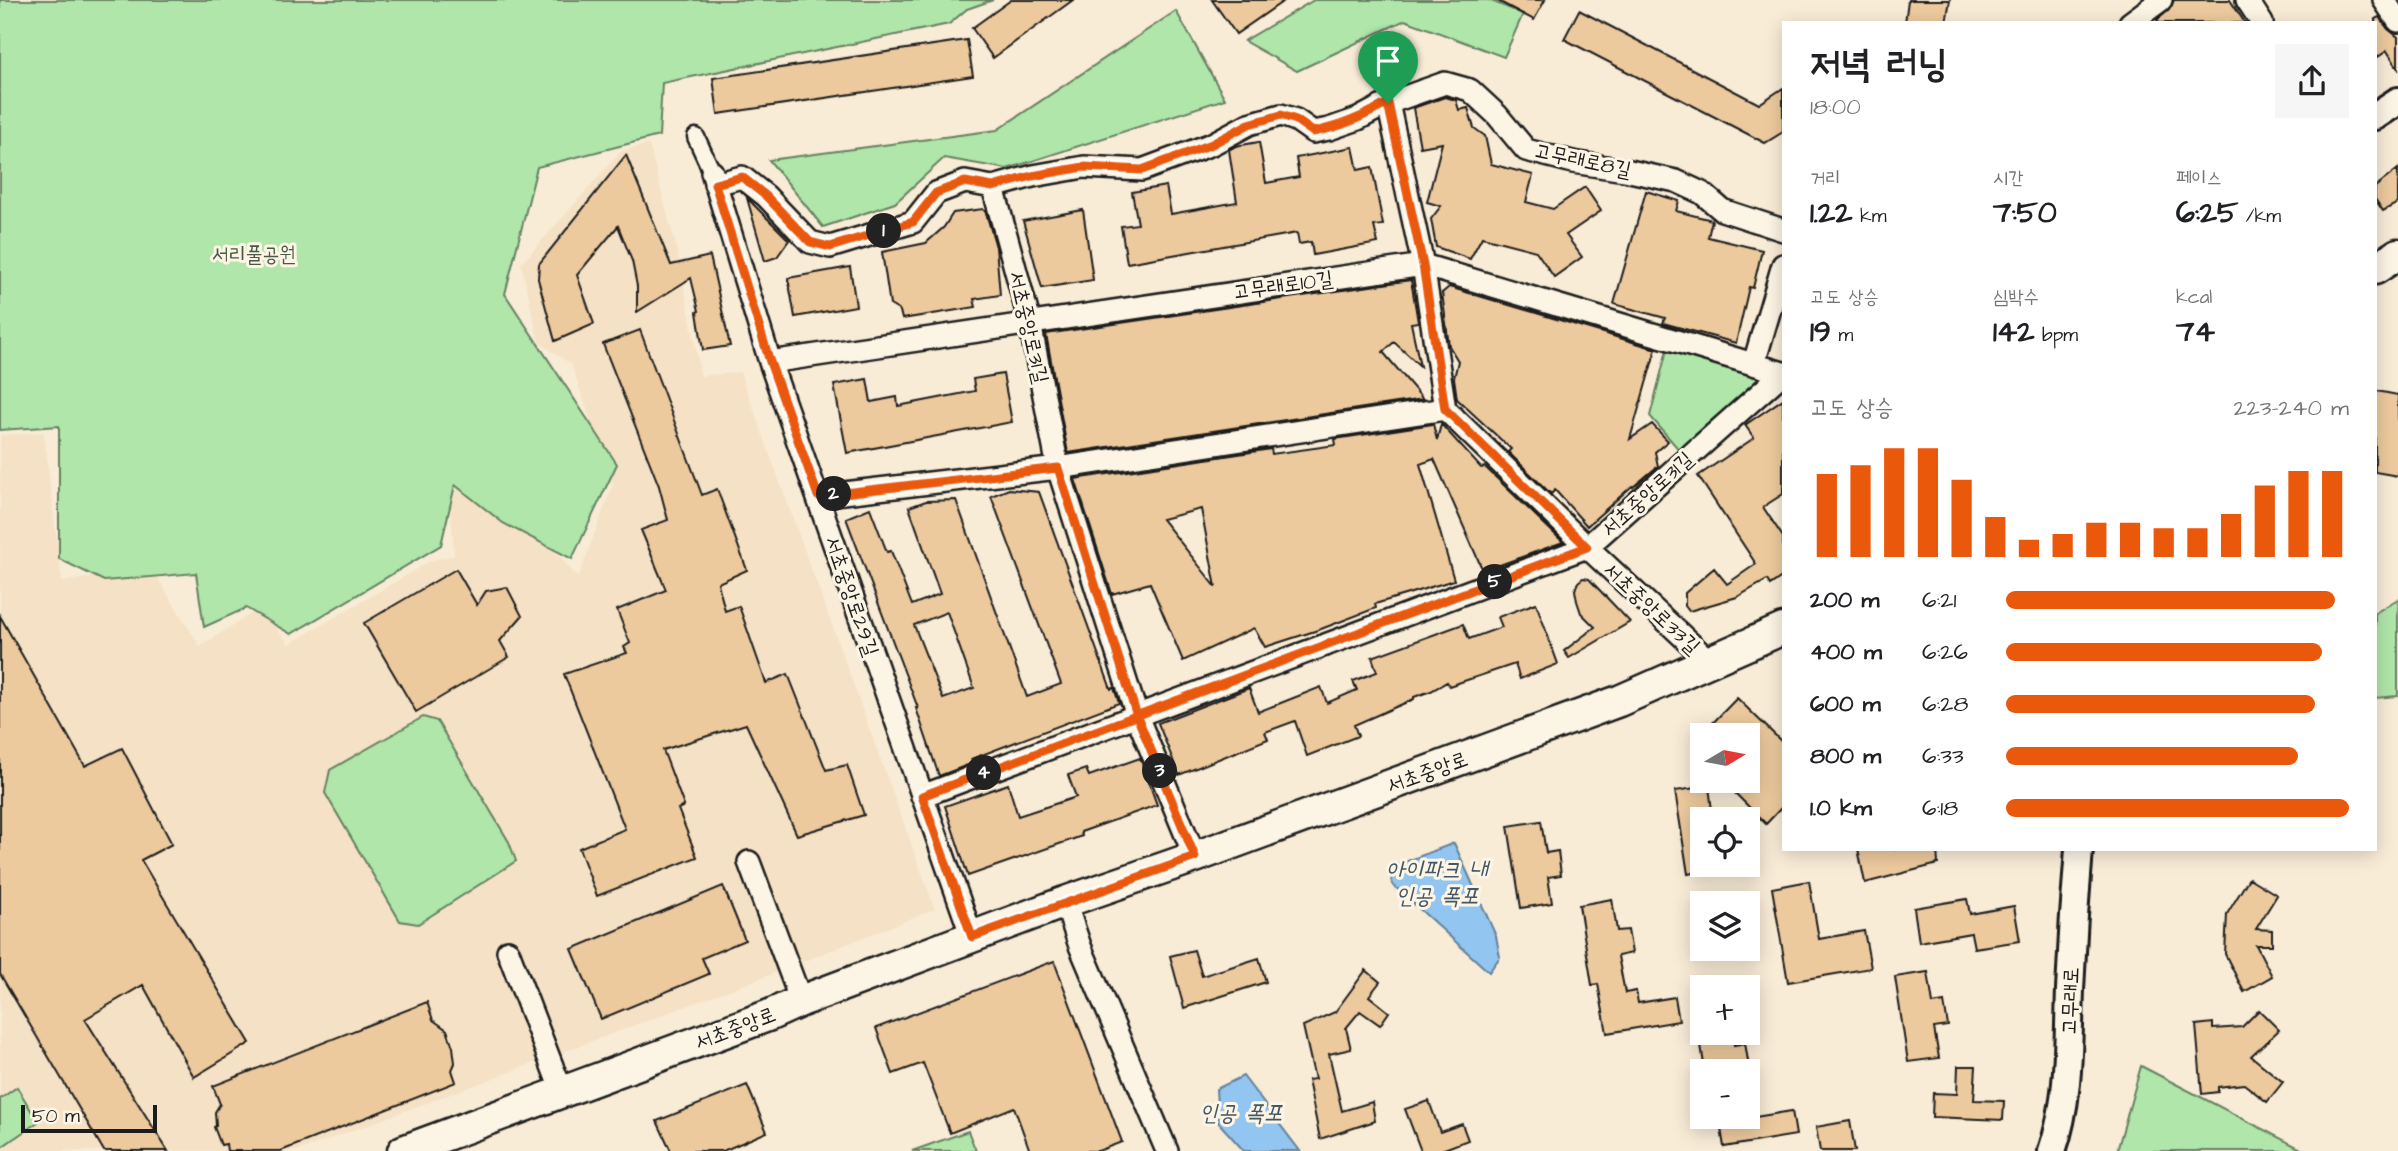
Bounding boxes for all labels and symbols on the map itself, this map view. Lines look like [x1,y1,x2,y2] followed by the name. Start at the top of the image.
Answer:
[1358,31,1418,103] pin
[1532,136,1634,185] street label: 고무래로8길
[866,214,902,248] pin: 1
[212,240,296,269] park label: 서리풀공원
[1231,264,1335,307] street label: 고무래로10길
[1001,268,1056,386] street label: 서초중앙로31길
[1595,445,1700,544] street label: 서초중앙로31길
[816,476,852,512] pin: 2
[817,532,886,660] street label: 서초중앙로29길
[1597,556,1707,661] street label: 서초중앙로33길
[1478,564,1512,600] pin: 5
[1690,723,1760,793] north arrow
[1383,744,1472,801] street label: 서초중앙로
[1142,754,1178,788] pin: 3
[967,756,1002,790] pin: 4
[1386,854,1491,912] water label: 아이파크 내 인공 폭포
[2055,967,2086,1035] street label: 고무래로
[691,1000,780,1057] street label: 서초중앙로
[1199,1097,1283,1129] water label: 인공 폭포
[21,1102,158,1134] scale bar

